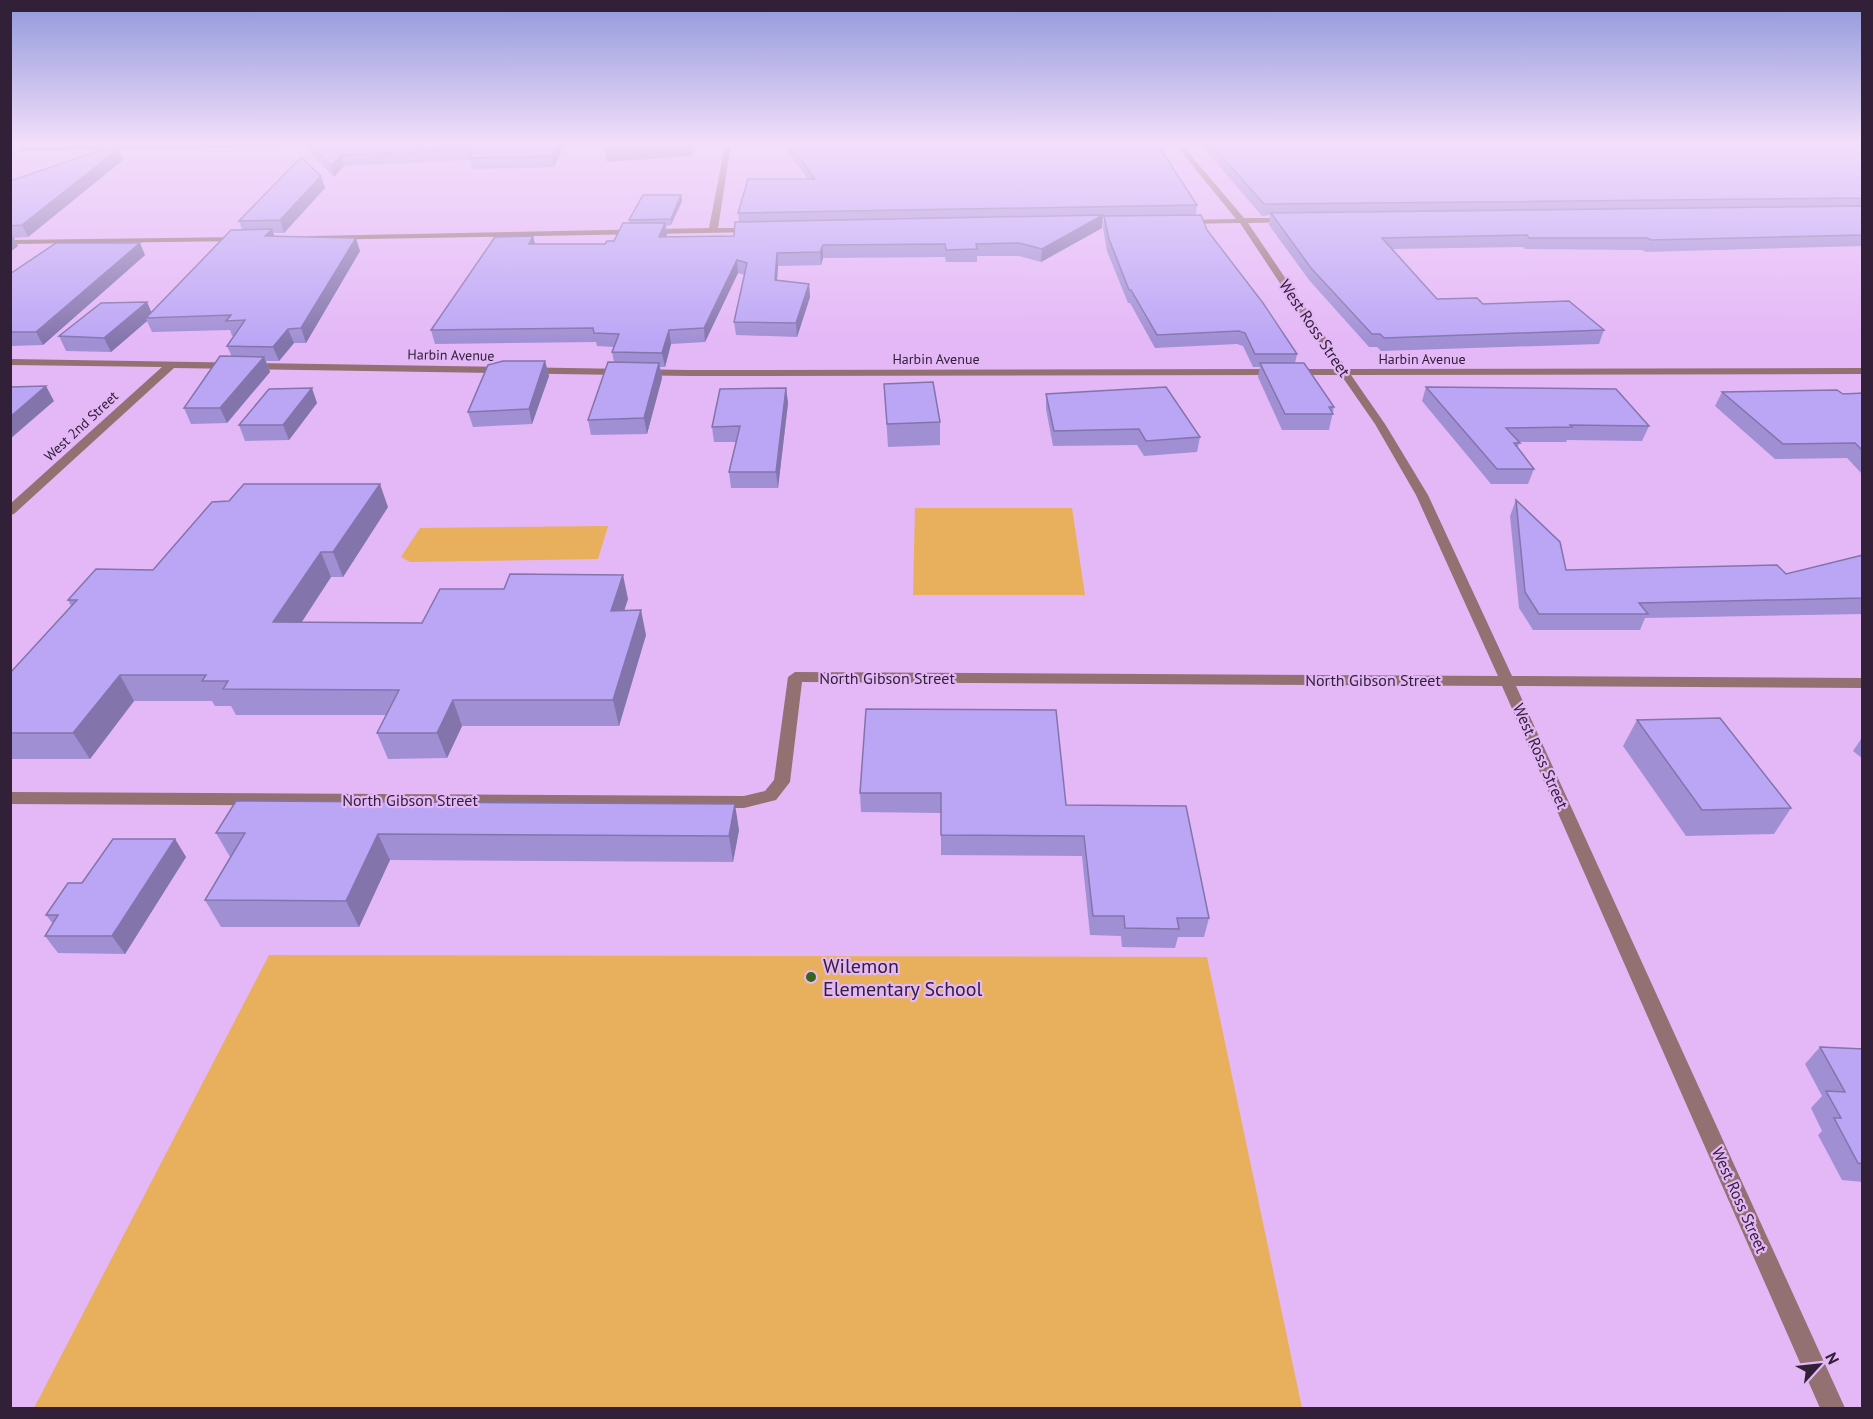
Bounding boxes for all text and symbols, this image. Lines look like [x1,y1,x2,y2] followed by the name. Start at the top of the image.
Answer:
[1275,276,1355,381] street label: West Ross Street
[407,345,495,365] street label: Harbin Avenue
[892,350,980,368] street label: Harbin Avenue
[1378,350,1466,368] street label: Harbin Avenue
[40,387,122,465] street label: West 2nd Street
[819,668,955,688] street label: North Gibson Street
[1305,670,1441,690] street label: North Gibson Street
[1509,700,1573,812] street label: West Ross Street
[342,790,478,810] street label: North Gibson Street
[823,953,983,1002] place label: Wilemon Elementary School
[804,970,818,984] marker: Wilemon Elementary School
[1708,1144,1772,1256] street label: West Ross Street
[1789,1335,1849,1395] north arrow
[1821,1349,1844,1367] text: N

